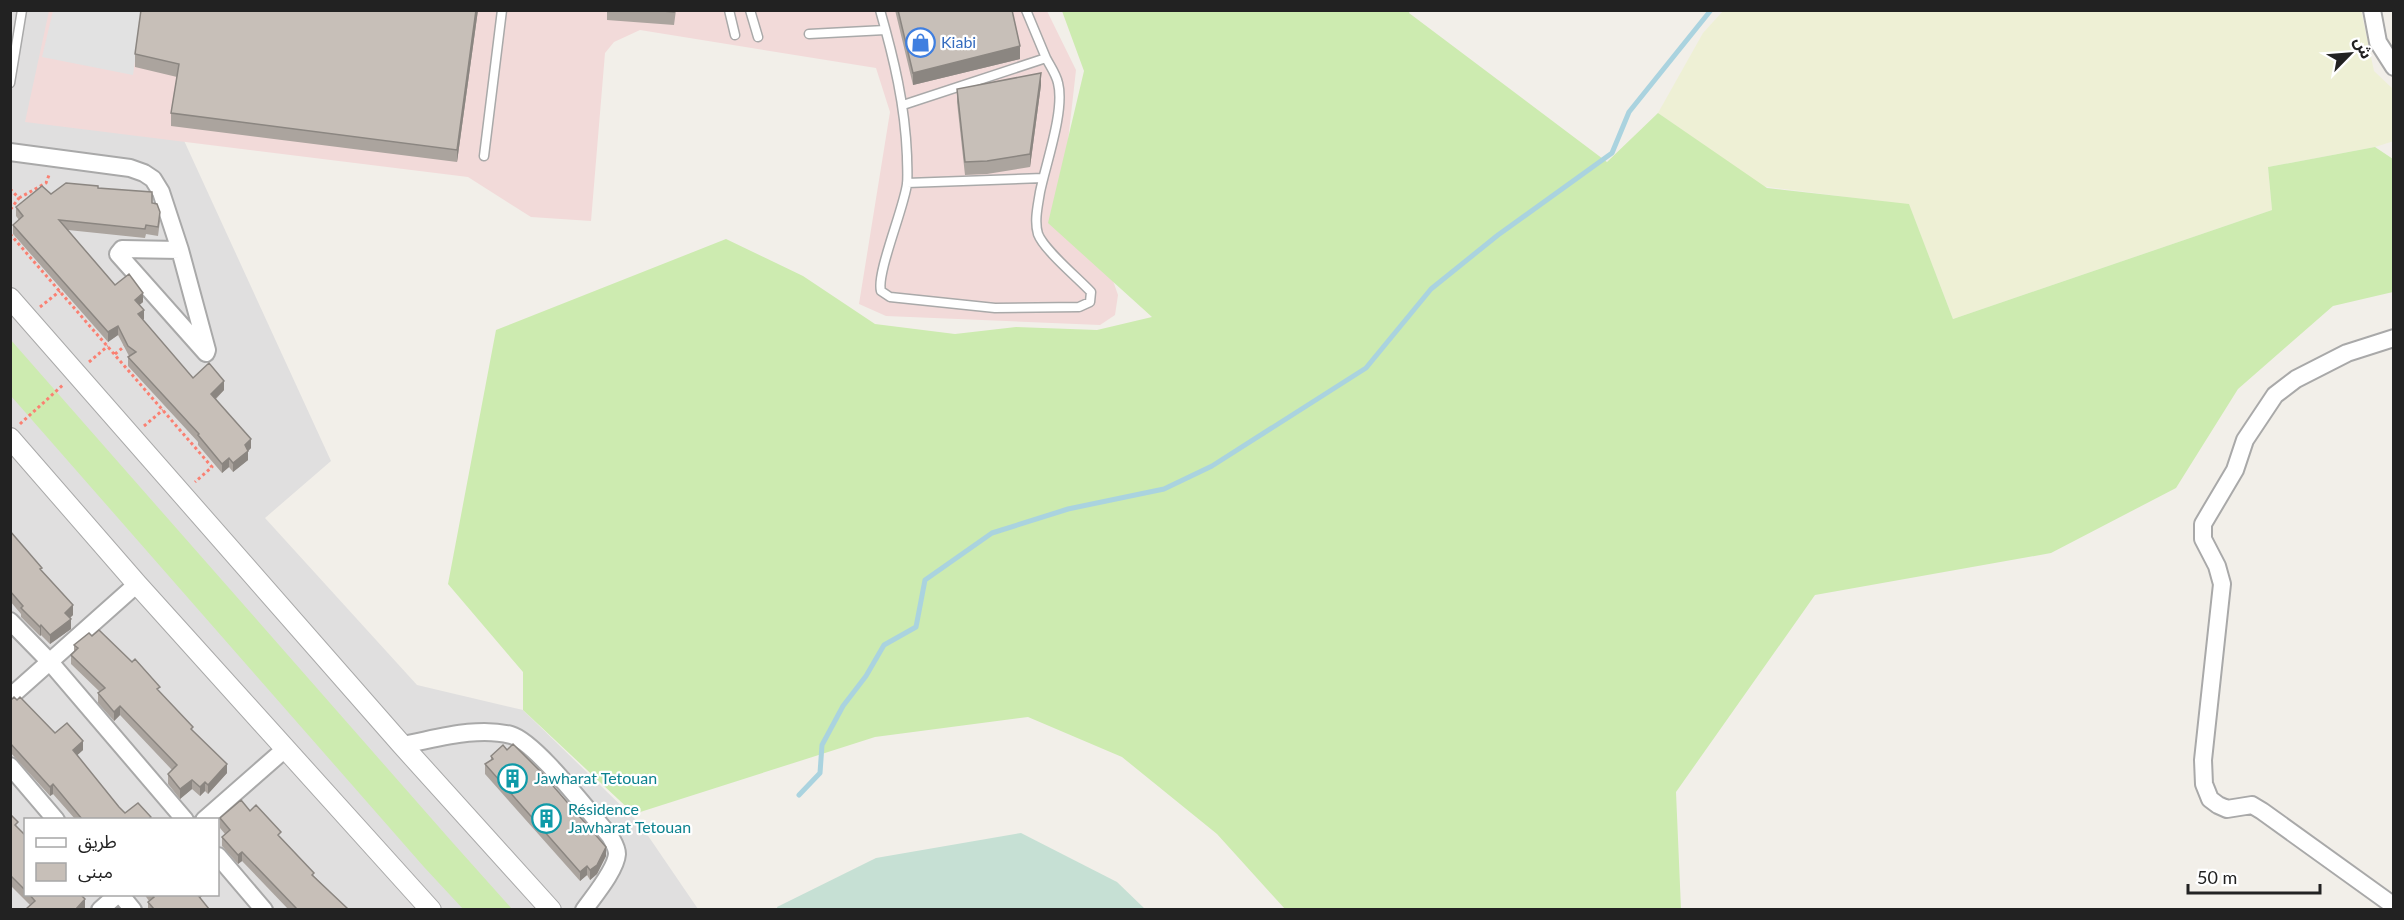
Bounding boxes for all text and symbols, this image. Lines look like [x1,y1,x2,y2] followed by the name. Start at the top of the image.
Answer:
[2320,24,2380,84] north arrow
[904,26,936,58] shop icon: Kiabi
[941,32,976,51] place label: Kiabi
[2350,34,2377,62] text: ش
[497,762,529,794] building icon: Jawharat Tetouan
[534,768,657,787] place label: Jawharat Tetouan
[568,799,691,836] place label: Résidence Jawharat Tetouan
[531,802,563,834] building icon: Résidence Jawharat Tetouan
[24,818,219,896] legend
[78,830,117,853] text: طريق
[2188,857,2320,895] scale bar
[78,860,113,883] text: مبنى
[2197,866,2237,888] text: 50 m

